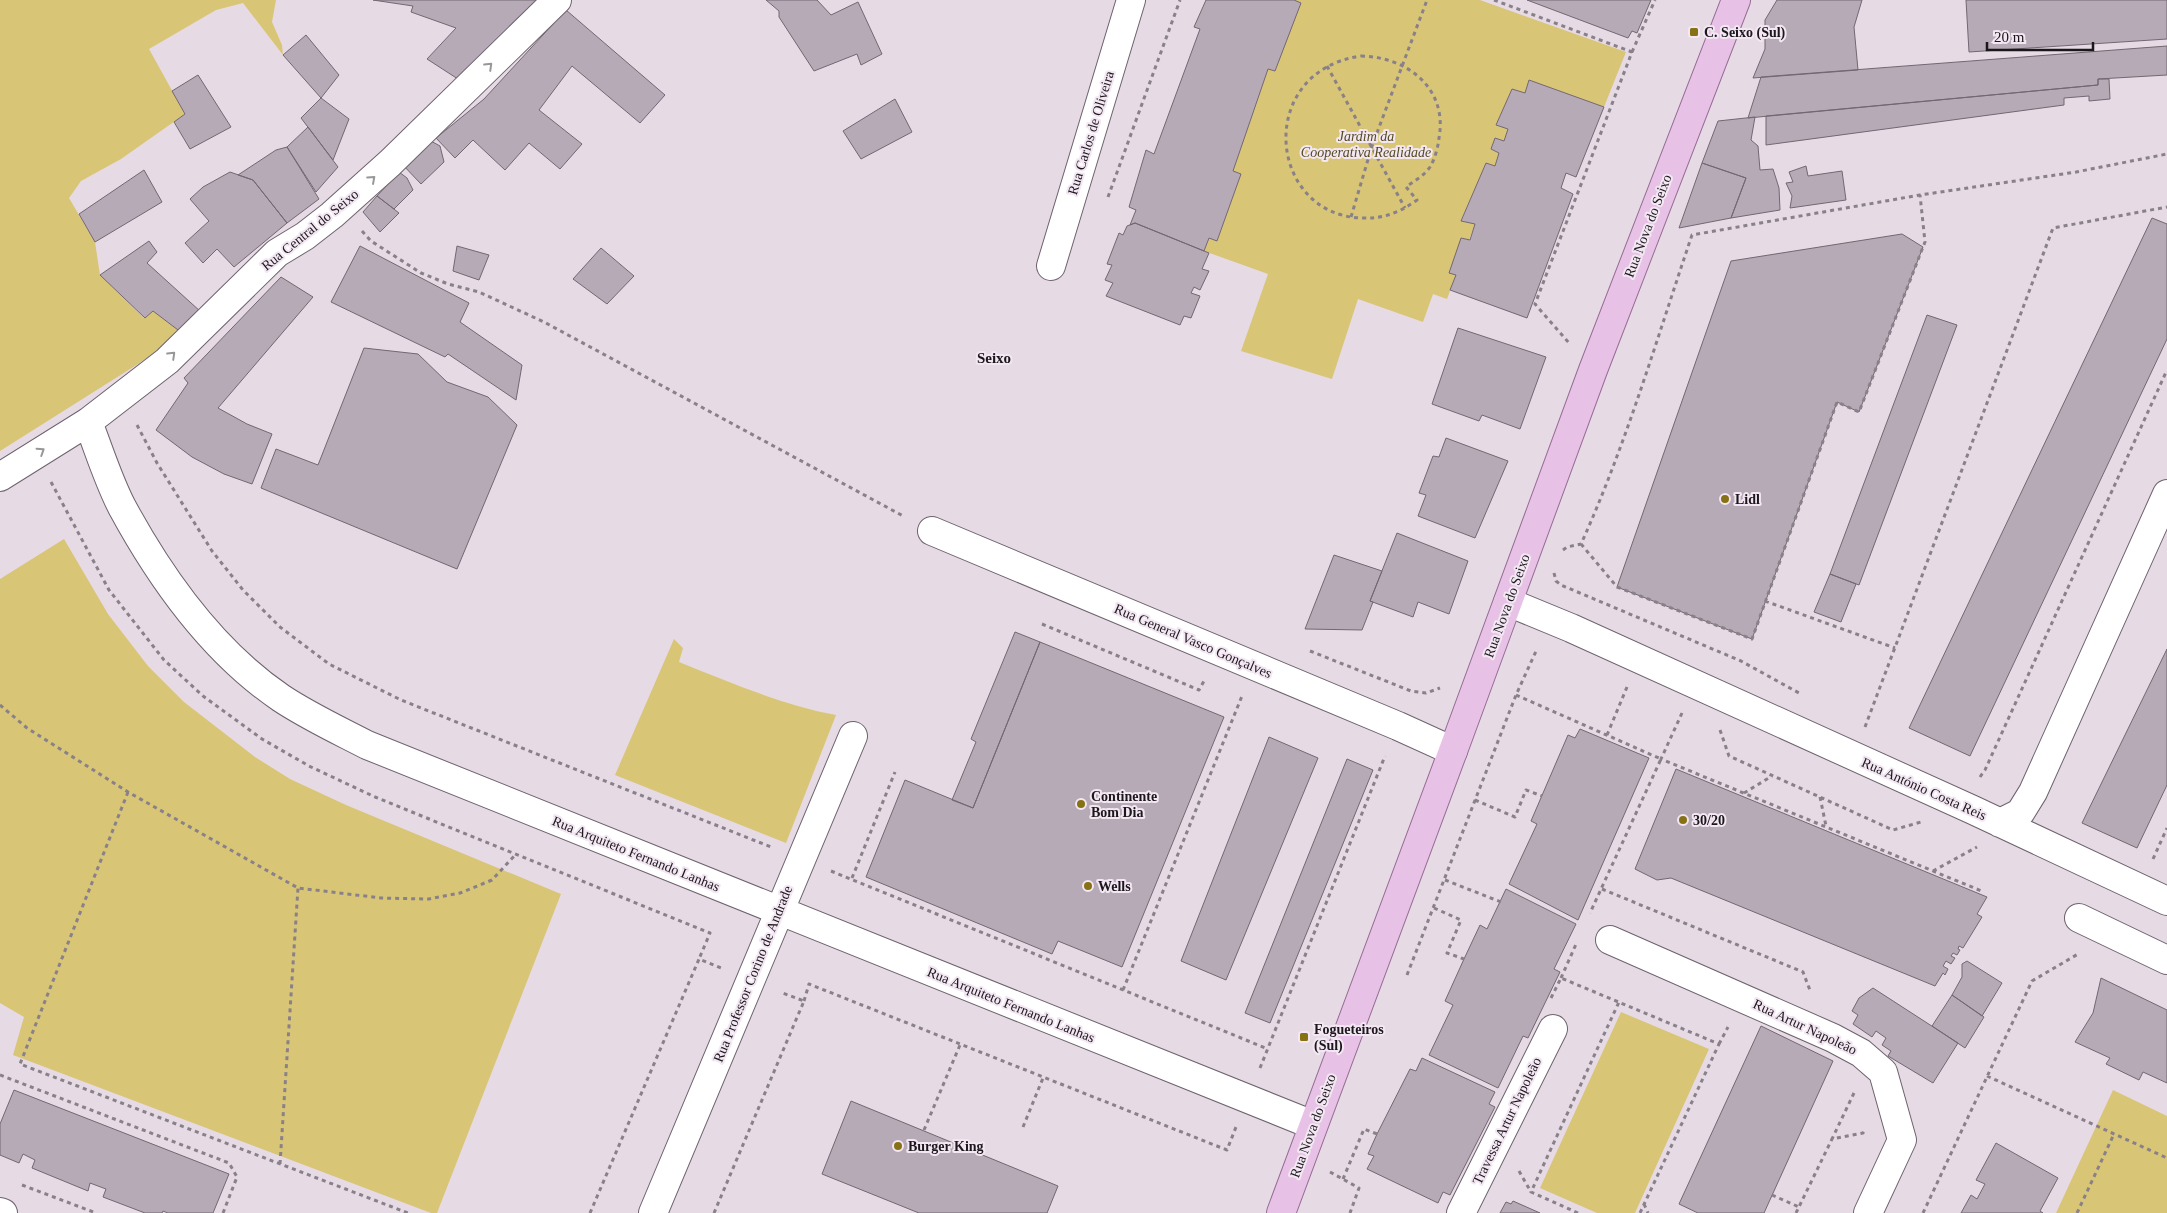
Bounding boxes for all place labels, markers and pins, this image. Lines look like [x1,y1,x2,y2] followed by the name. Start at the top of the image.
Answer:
[1704,25,1786,41] place label: C. Seixo (Sul)
[1688,26,1700,38] marker: C. Seixo (Sul)
[1735,492,1760,507] place label: Lidl
[1719,493,1731,505] marker: Lidl
[1091,789,1157,820] place label: Continente Bom Dia
[1075,798,1087,810] marker: Continente Bom Dia
[1693,813,1725,828] place label: 30/20
[1677,814,1689,826] marker: 30/20
[1098,879,1131,894] place label: Wells
[1082,880,1094,892] marker: Wells
[1314,1022,1384,1054] place label: Fogueteiros (Sul)
[1298,1031,1310,1043] marker: Fogueteiros (Sul)
[908,1139,984,1154] place label: Burger King
[892,1140,904,1152] marker: Burger King

